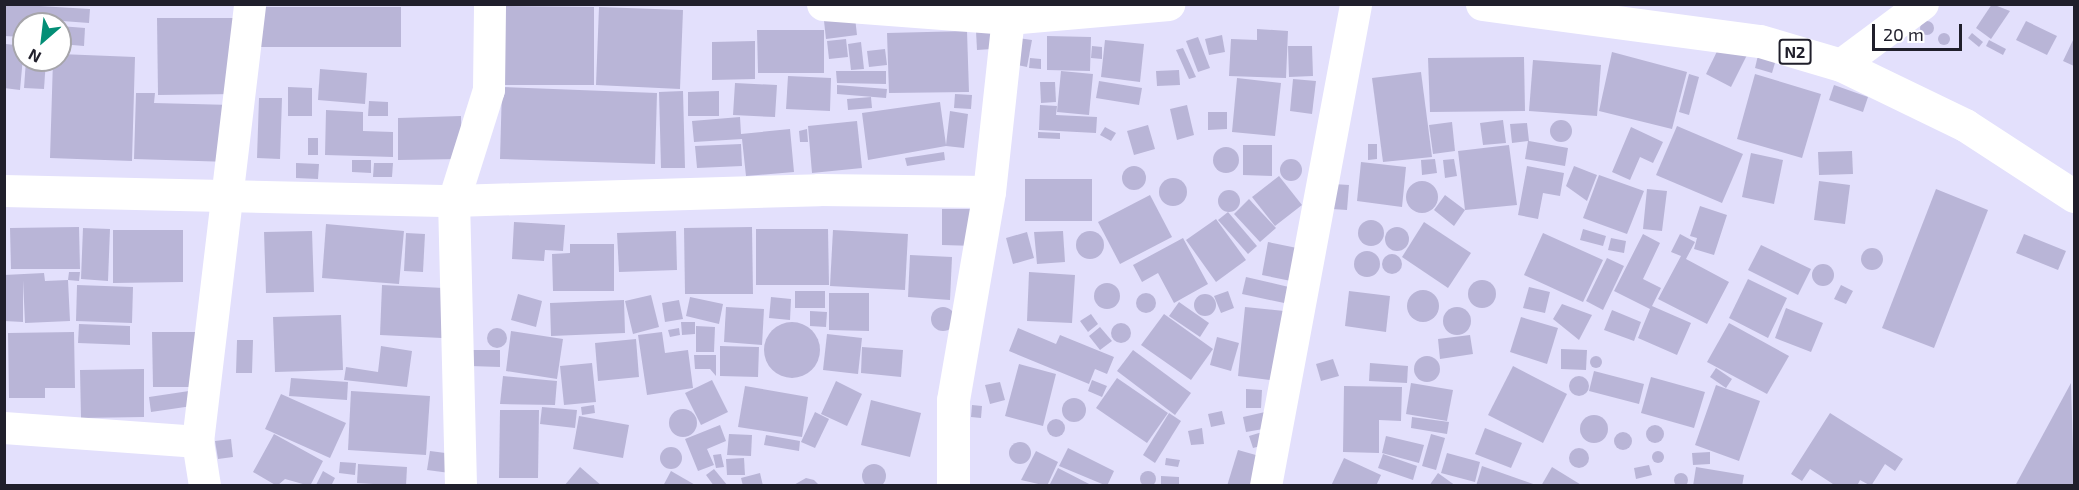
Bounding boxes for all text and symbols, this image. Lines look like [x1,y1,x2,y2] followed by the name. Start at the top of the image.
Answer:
[12,12,72,72] north arrow
[1875,12,1965,50] scale bar
[1883,23,1924,45] text: 20 m
[1778,39,1812,65] road number: N2
[25,45,44,68] text: N

